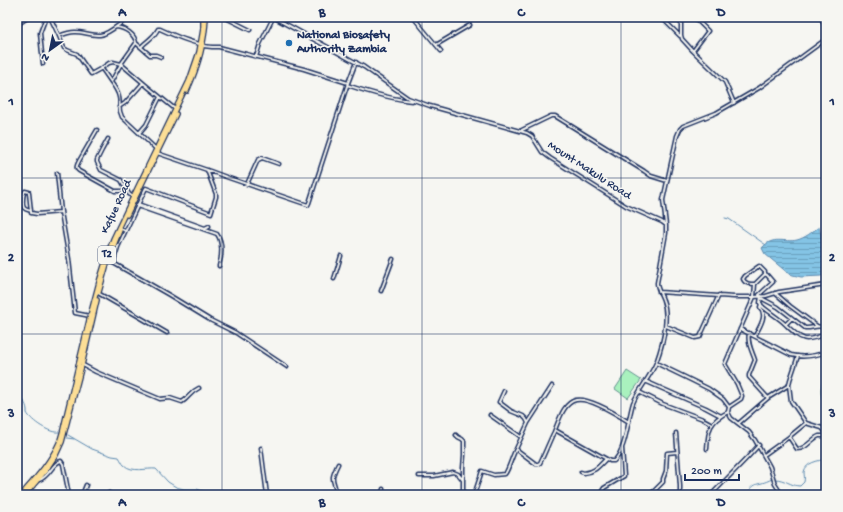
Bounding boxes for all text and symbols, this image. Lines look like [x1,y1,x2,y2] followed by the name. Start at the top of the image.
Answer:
[117,6,127,21] text: A
[318,6,327,21] text: B
[516,6,526,21] text: C
[716,6,726,21] text: D
[296,29,390,57] place label: National Biosafety Authority Zambia
[30,30,70,70] north arrow
[284,38,294,48] marker: National Biosafety Authority Zambia
[39,50,52,64] text: N
[7,95,14,110] text: 1
[828,95,835,110] text: 1
[545,139,634,204] street label: Mount Makulu Road
[98,177,136,236] street label: Kafue Road
[98,246,116,264] road number: T2
[8,251,15,266] text: 2
[829,251,836,266] text: 2
[7,407,15,422] text: 3
[828,407,836,422] text: 3
[685,456,739,482] scale bar
[691,465,722,479] text: 200 m
[117,496,127,511] text: A
[318,496,327,511] text: B
[516,496,526,511] text: C
[716,496,726,511] text: D

